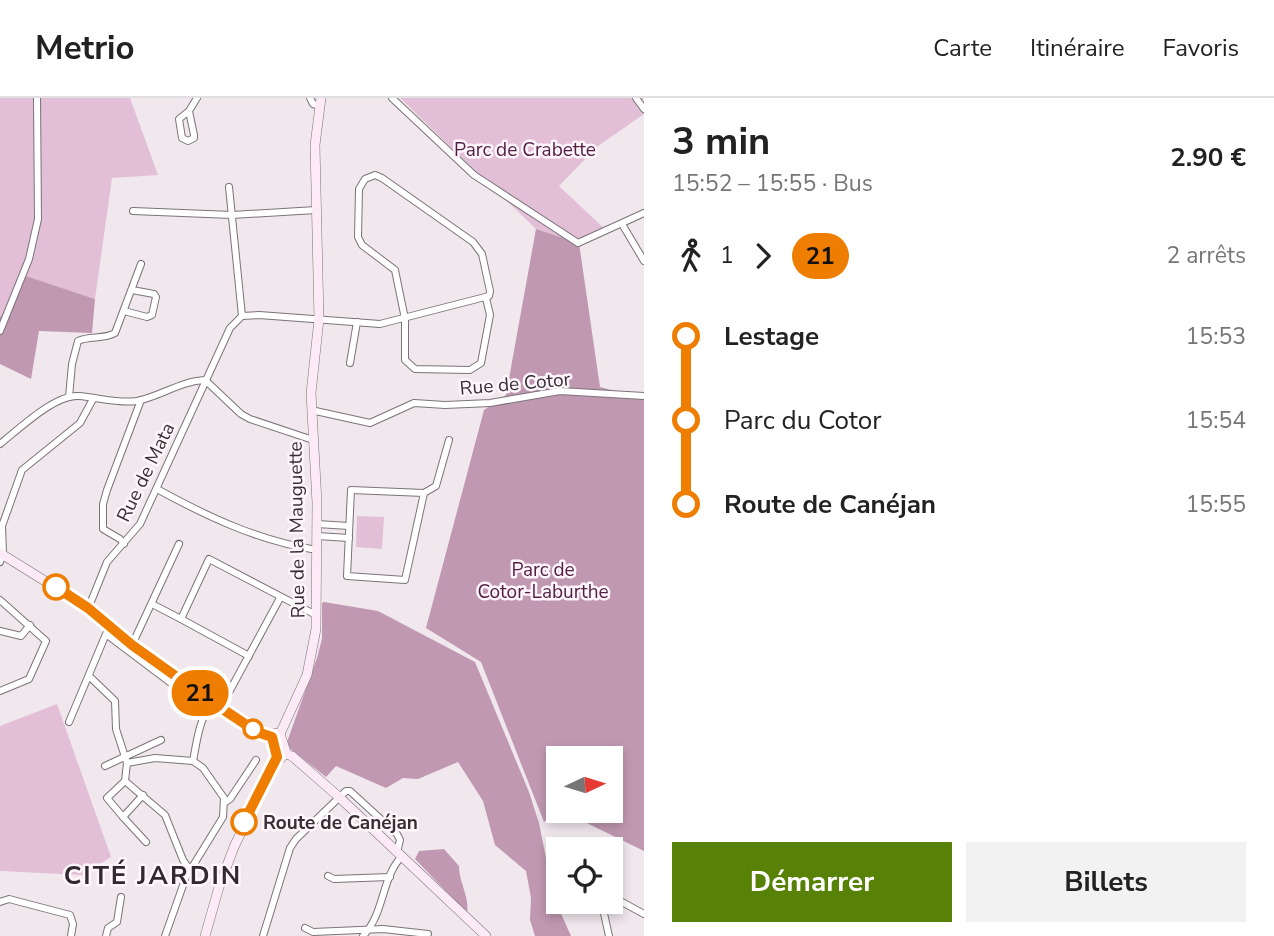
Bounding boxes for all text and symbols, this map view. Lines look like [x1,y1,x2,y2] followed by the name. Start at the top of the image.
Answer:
[35,26,135,71] text: Metrio
[933,32,992,64] text: Carte
[1030,32,1124,64] text: Itinéraire
[1162,32,1239,64] text: Favoris
[672,116,770,167] text: 3 min
[454,137,596,163] park label: Parc de Crabette
[1170,140,1246,175] text: 2.90 €
[672,168,873,199] text: 15:52 – 15:55 · Bus
[672,237,710,275] icon: walk
[744,237,782,275] icon: forward
[720,240,734,271] text: 1
[806,240,835,272] text: 21
[1166,240,1246,271] text: 2 arrêts
[724,319,819,354] text: Lestage
[1186,321,1246,352] text: 15:53
[459,366,572,402] street label: Rue de Cotor
[724,403,882,438] text: Parc du Cotor
[1186,405,1246,436] text: 15:54
[111,418,181,526] street label: Rue de Mata
[282,441,312,619] street label: Rue de la Mauguette
[724,487,936,522] text: Route de Canéjan
[1186,489,1246,520] text: 15:55
[477,557,609,605] park label: Parc de Cotor-Laburthe
[43,574,69,600] unlabelled marker
[168,670,232,716] line badge: 21
[186,677,214,709] text: 21
[243,719,263,739] unlabelled marker
[546,746,623,822] north arrow
[546,746,623,914] map controls
[231,809,257,835] marker: Route de Canéjan
[263,810,418,836] place label: Route de Canéjan
[546,837,623,914] button: locate
[672,842,952,922] button: Démarrer
[966,842,1246,922] button: Billets
[64,858,242,893] district label: CITÉ JARDIN

